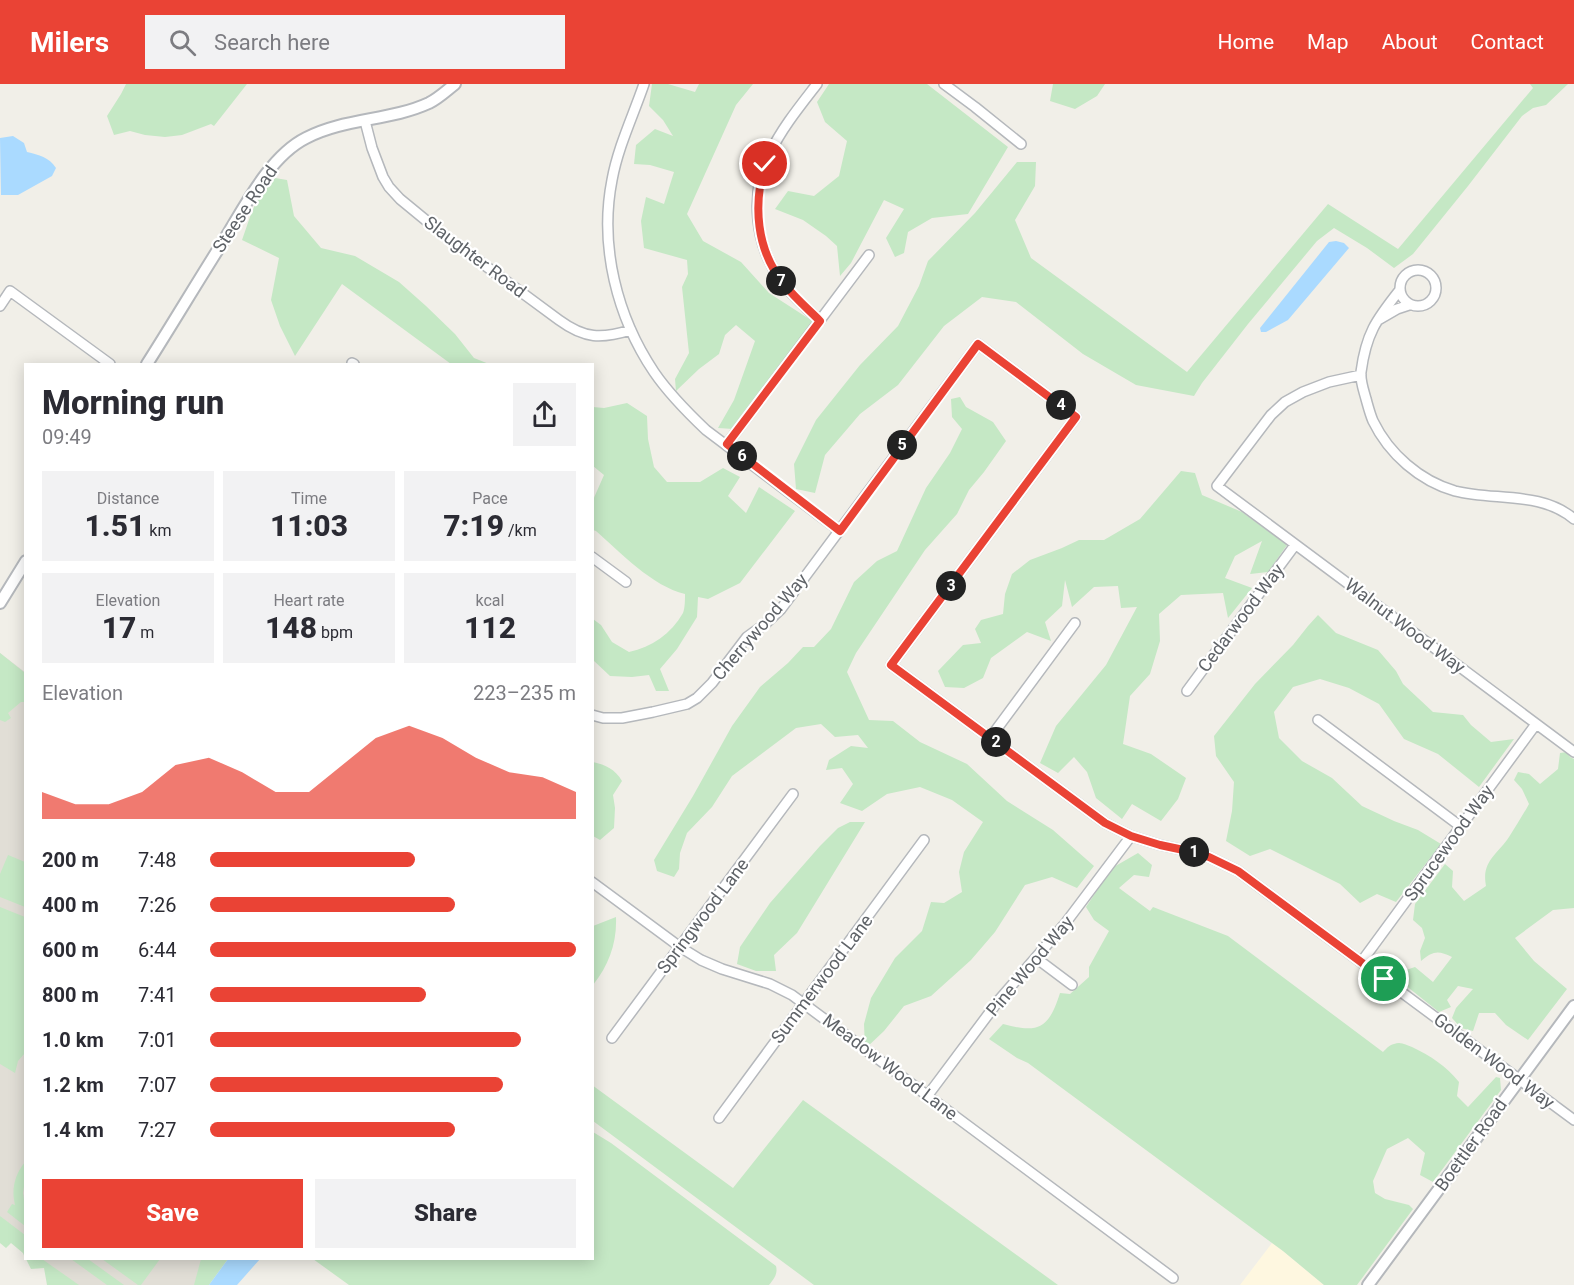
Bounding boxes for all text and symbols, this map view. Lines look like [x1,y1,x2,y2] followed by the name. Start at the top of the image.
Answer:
[145,15,565,69] search box
[30,26,109,59] text: Milers
[166,26,199,59] icon: search
[214,30,330,55] text: Search here
[1218,30,1274,54] text: Home
[1307,30,1349,54] text: Map
[1382,30,1438,54] text: About
[1471,30,1544,54] text: Contact
[739,138,790,189] pin
[748,147,781,180] icon: check
[208,161,281,256] street label: Steese Road
[420,211,530,302] street label: Slaughter Road
[766,266,796,296] pin: 7
[776,271,786,290] text: 7
[42,383,224,422] text: Morning run
[513,383,576,446] button: share
[1046,390,1076,420] pin: 4
[1056,395,1066,414] text: 4
[42,425,92,449] text: 09:49
[887,430,917,460] pin: 5
[897,435,907,454] text: 5
[727,441,757,471] pin: 6
[737,446,747,465] text: 6
[97,489,159,508] text: Distance
[291,489,327,508] text: Time
[472,489,508,508] text: Pace
[85,508,145,543] text: 1.51
[270,508,348,543] text: 11:03
[443,508,504,543] text: 7:19
[145,521,171,540] text: km
[504,521,537,540] text: /km
[1193,559,1288,676] street label: Cedarwood Way
[708,569,812,684] street label: Cherrywood Way
[936,571,966,601] pin: 3
[1341,574,1470,678] street label: Walnut Wood Way
[946,576,956,595] text: 3
[96,591,160,610] text: Elevation
[273,591,345,610] text: Heart rate
[476,591,504,610] text: kcal
[102,610,136,645] text: 17
[265,610,317,645] text: 148
[464,610,516,645] text: 112
[136,623,154,642] text: m
[317,623,353,642] text: bpm
[42,681,123,705] text: Elevation
[473,681,576,705] text: 223–235 m
[981,727,1011,757] pin: 2
[991,732,1001,751] text: 2
[1399,780,1498,905] street label: Sprucewood Way
[1179,837,1209,867] pin: 1
[1189,842,1199,861] text: 1
[42,848,99,872] text: 200 m
[138,848,177,872] text: 7:48
[652,854,753,978] street label: Springwood Lane
[42,893,99,917] text: 400 m
[138,893,177,917] text: 7:26
[766,910,877,1047] street label: Summerwood Lane
[982,911,1078,1020] street label: Pine Wood Way
[42,938,99,962] text: 600 m
[138,938,177,962] text: 6:44
[1358,953,1409,1004] pin
[1367,962,1400,995] icon: arrive
[42,983,99,1007] text: 800 m
[138,983,177,1007] text: 7:41
[1430,1008,1559,1113] street label: Golden Wood Way
[819,1009,962,1124] street label: Meadow Wood Lane
[42,1028,104,1052] text: 1.0 km
[138,1028,177,1052] text: 7:01
[42,1073,104,1097] text: 1.2 km
[138,1073,177,1097] text: 7:07
[1430,1095,1511,1195] street label: Boettler Road
[42,1118,104,1142] text: 1.4 km
[138,1118,177,1142] text: 7:27
[42,1179,303,1248] button: Save
[315,1179,576,1248] button: Share

